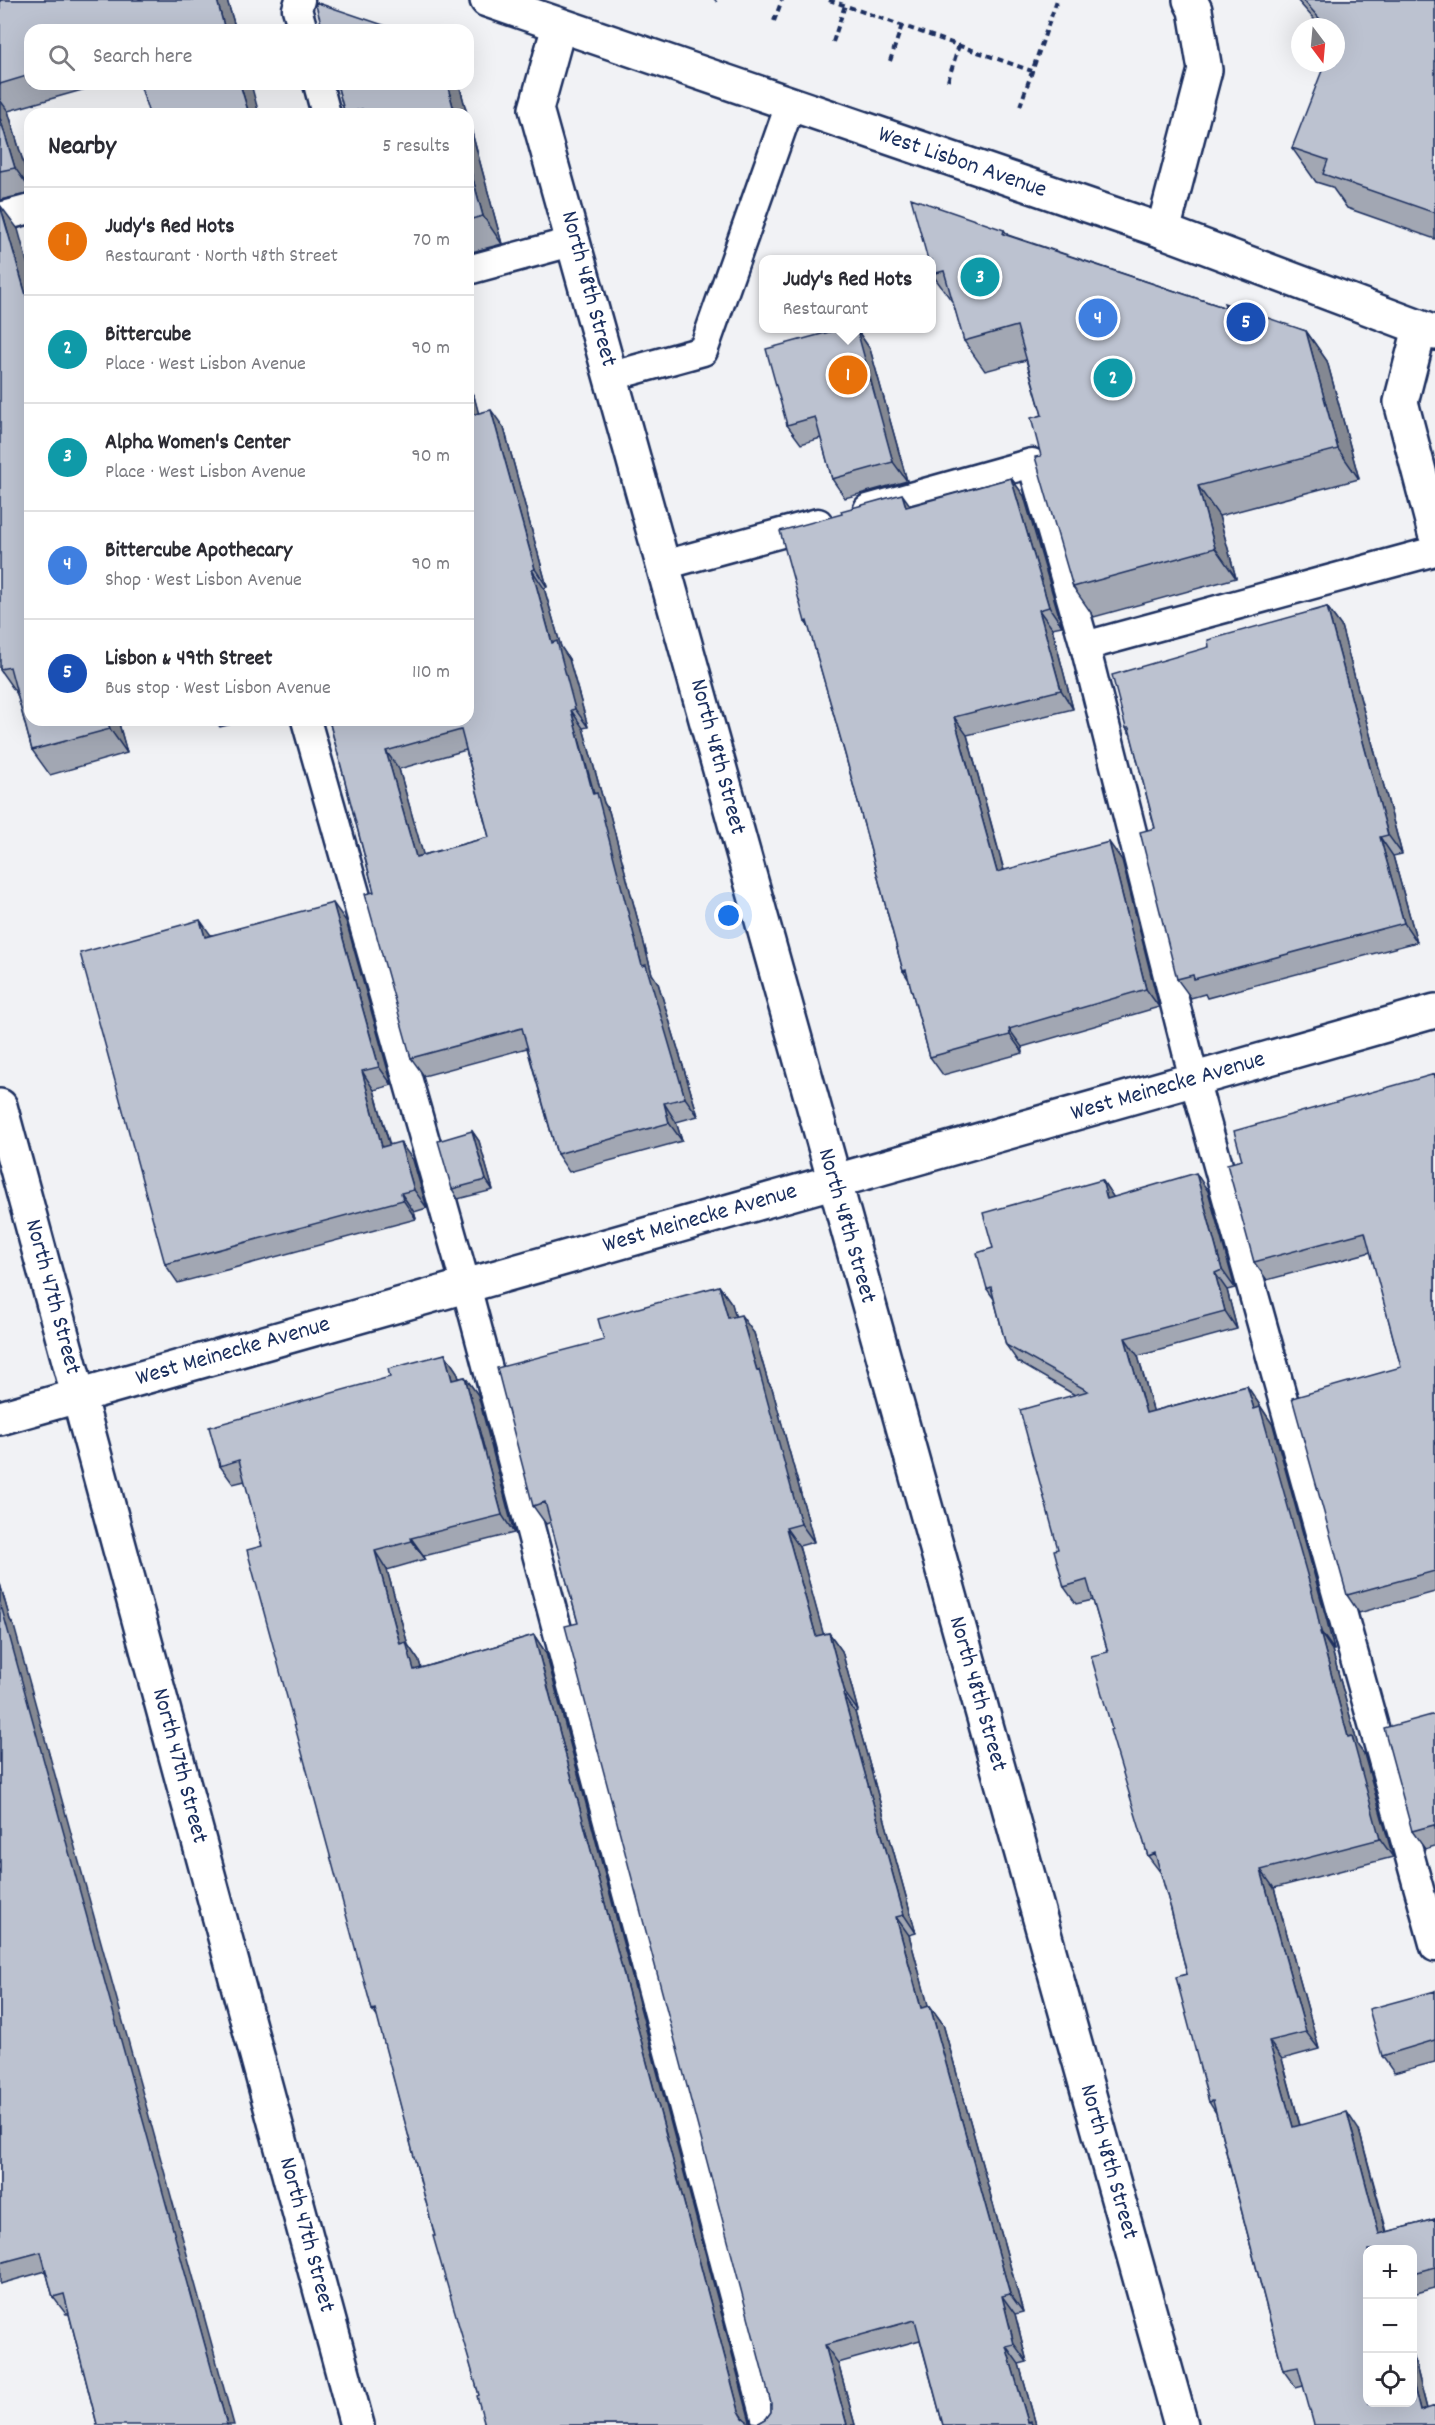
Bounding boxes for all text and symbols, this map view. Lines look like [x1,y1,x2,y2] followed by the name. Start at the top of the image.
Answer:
[1291,18,1345,72] north arrow
[24,24,474,90] search box
[45,41,78,74] icon: search
[93,42,192,73] text: Search here
[873,118,1051,208] street label: West Lisbon Avenue
[48,129,116,166] text: Nearby
[382,133,450,161] text: 5 results
[551,207,625,371] street label: North 48th Street
[105,212,235,243] text: Judy's Red Hots
[65,227,70,255] text: 1
[413,227,450,255] text: 70 m
[105,243,338,271] text: Restaurant · North 48th Street
[960,254,1000,300] pin: 3
[759,255,936,333] popup
[783,265,912,296] text: Judy's Red Hots
[783,296,868,324] text: Restaurant
[1078,296,1118,340] pin: 4
[1226,300,1266,344] pin: 5
[105,320,191,351] text: Bittercube
[63,335,72,363] text: 2
[412,335,450,363] text: 90 m
[105,351,306,379] text: Place · West Lisbon Avenue
[828,352,868,398] pin: 1
[1094,356,1132,400] pin: 2
[105,428,291,459] text: Alpha Women's Center
[63,443,72,471] text: 3
[412,443,450,471] text: 90 m
[105,459,306,487] text: Place · West Lisbon Avenue
[105,536,292,567] text: Bittercube Apothecary
[63,551,72,579] text: 4
[412,551,450,579] text: 90 m
[105,567,302,595] text: Shop · West Lisbon Avenue
[105,644,272,675] text: Lisbon & 49th Street
[63,659,72,687] text: 5
[412,659,450,687] text: 110 m
[105,675,331,703] text: Bus stop · West Lisbon Avenue
[680,675,754,839] street label: North 48th Street
[714,901,743,930] your location
[1067,1043,1269,1131] street label: West Meinecke Avenue
[808,1144,884,1308] street label: North 48th Street
[599,1175,801,1263] street label: West Meinecke Avenue
[15,1216,89,1379] street label: North 47th Street
[132,1308,334,1396] street label: West Meinecke Avenue
[939,1612,1015,1776] street label: North 48th Street
[142,1685,216,1848] street label: North 47th Street
[1070,2080,1146,2244] street label: North 48th Street
[269,2154,343,2317] street label: North 47th Street
[1363,2245,1417,2407] map controls
[1363,2245,1417,2299] button: +
[1363,2299,1417,2353] button: −
[1363,2353,1417,2407] button: locate

